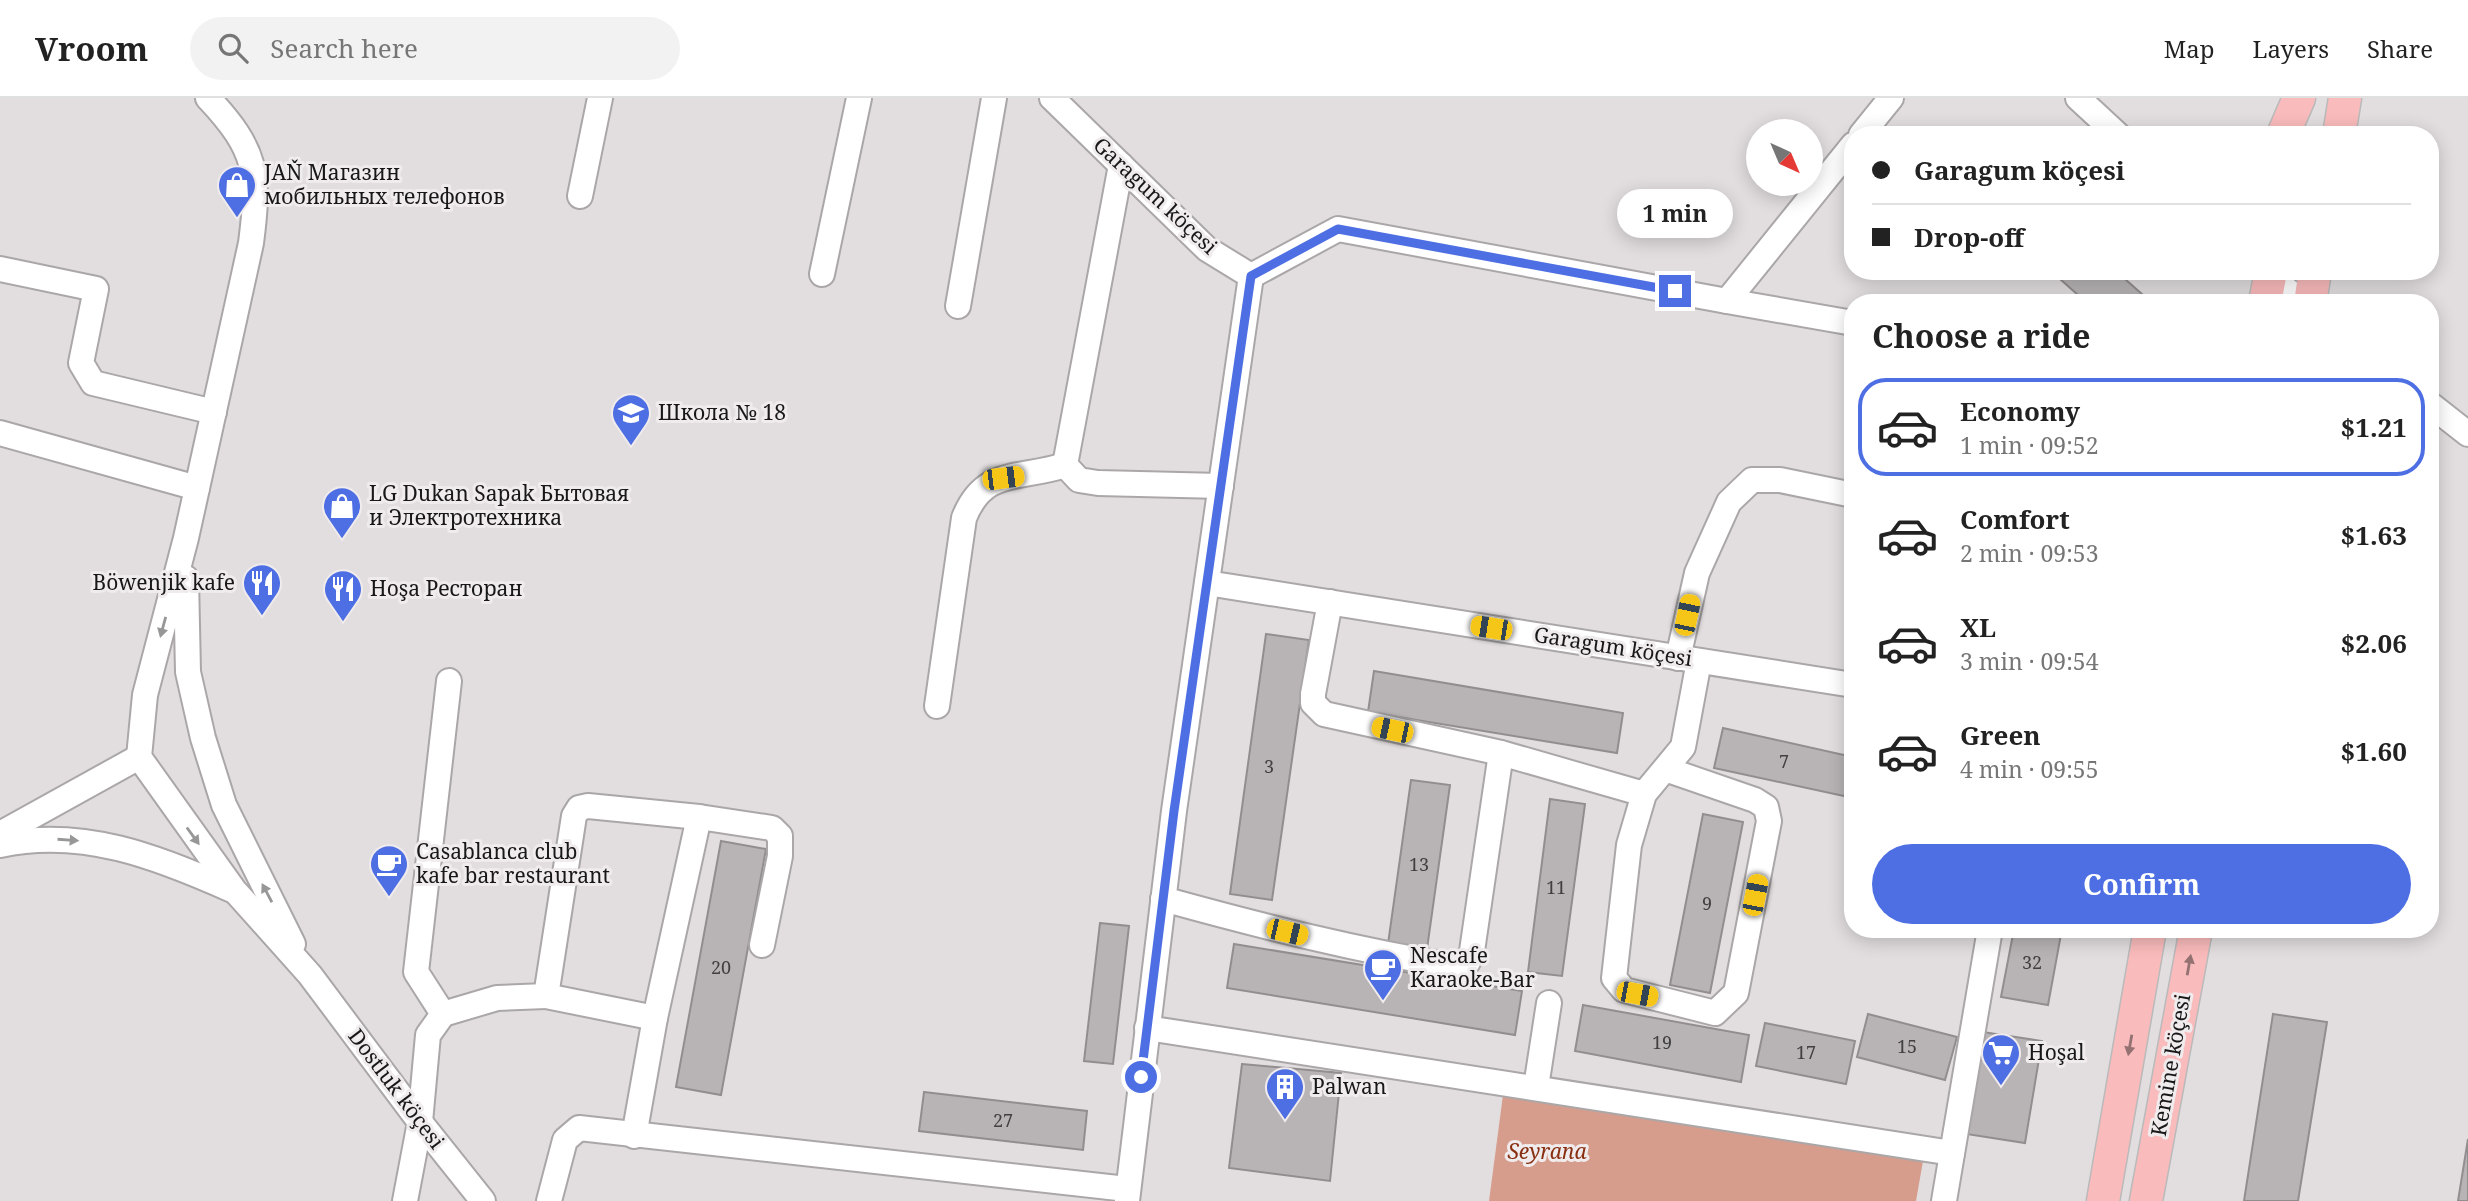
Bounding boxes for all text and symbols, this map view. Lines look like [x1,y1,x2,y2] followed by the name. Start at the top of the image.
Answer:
[190,17,680,80] search box
[35,26,148,71] text: Vroom
[214,29,252,67] icon: search
[270,30,418,66] text: Search here
[2164,32,2215,65] text: Map
[2253,32,2329,65] text: Layers
[2367,32,2433,65] text: Share
[1746,119,1824,196] north arrow
[1746,119,1823,196] map controls
[1088,131,1224,260] street label: Garagum köçesi
[1914,152,2125,188] text: Garagum köçesi
[263,158,505,210] place label: JAŇ Магазин мобильных телефонов
[216,164,258,219] shop icon: JAŇ Магазин мобильных телефонов
[1617,190,1733,238] callout: 1 min
[1642,197,1708,229] text: 1 min
[1914,219,2024,255] text: Drop-off
[1659,275,1691,307] route end
[1872,314,2091,357] text: Choose a ride
[610,392,652,447] school or university icon: Школа № 18
[1960,393,2080,429] text: Economy
[1876,396,1939,459] icon: car
[658,398,786,426] place label: Школа № 18
[2341,409,2407,445] text: $1.21
[1960,429,2098,461] text: 1 min · 09:52
[981,465,1026,491] car
[369,479,629,531] place label: LG Dukan Sapak Бытовая и Электротехника
[321,485,363,540] shop icon: LG Dukan Sapak Бытовая и Электротехника
[1960,501,2070,537] text: Comfort
[1876,504,1939,567] icon: car
[2341,517,2407,553] text: $1.63
[1960,537,2098,569] text: 2 min · 09:53
[241,562,283,617] restaurant icon: Böwenjik kafe
[92,568,235,596] place label: Böwenjik kafe
[322,568,364,623] restaurant icon: Hoşa Ресторан
[370,574,523,602] place label: Hoşa Ресторан
[1673,592,1702,638] car
[1960,609,1996,645] text: XL
[1876,612,1939,675] icon: car
[1469,614,1514,642] car
[157,616,168,638] one-way arrow
[1532,620,1695,672] street label: Garagum köçesi
[2341,625,2407,661] text: $2.06
[1960,645,2098,677] text: 3 min · 09:54
[1370,715,1415,745] car
[1960,717,2041,753] text: Green
[1876,720,1939,783] icon: car
[2341,733,2407,769] text: $1.60
[1779,749,1789,773] house number: 7
[1960,753,2098,785] text: 4 min · 09:55
[1264,754,1274,778] house number: 3
[186,826,200,845] one-way arrow
[57,835,79,846] one-way arrow
[416,837,610,889] place label: Casablanca club kafe bar restaurant
[368,843,410,898] cafe icon: Casablanca club kafe bar restaurant
[1872,844,2411,924] button: Confirm
[1409,852,1429,876] house number: 13
[1741,872,1770,918] car
[1546,875,1566,899] house number: 11
[261,883,272,903] one-way arrow
[1702,891,1712,915] house number: 9
[1265,917,1310,947] car
[1410,941,1535,993] place label: Nescafe Karaoke-Bar
[1362,947,1404,1002] cafe icon: Nescafe Karaoke-Bar
[2022,950,2042,974] house number: 32
[2184,954,2195,976] one-way arrow
[711,955,731,979] house number: 20
[1615,980,1660,1008] car
[2144,991,2196,1138] street label: Kemine köçesi
[342,1023,451,1154] street label: Dostluk köçesi
[1652,1030,1672,1054] house number: 19
[1980,1032,2022,1087] supermarket icon: Hoşal
[1897,1034,1917,1058] house number: 15
[2124,1034,2135,1056] one-way arrow
[2028,1038,2085,1066] place label: Hoşal
[1796,1040,1816,1064] house number: 17
[1125,1061,1157,1093] route start
[1264,1066,1306,1121] building icon: Palwan
[1312,1072,1387,1100] place label: Palwan
[993,1108,1013,1132] house number: 27
[1507,1137,1587,1165] park label: Seyrana

